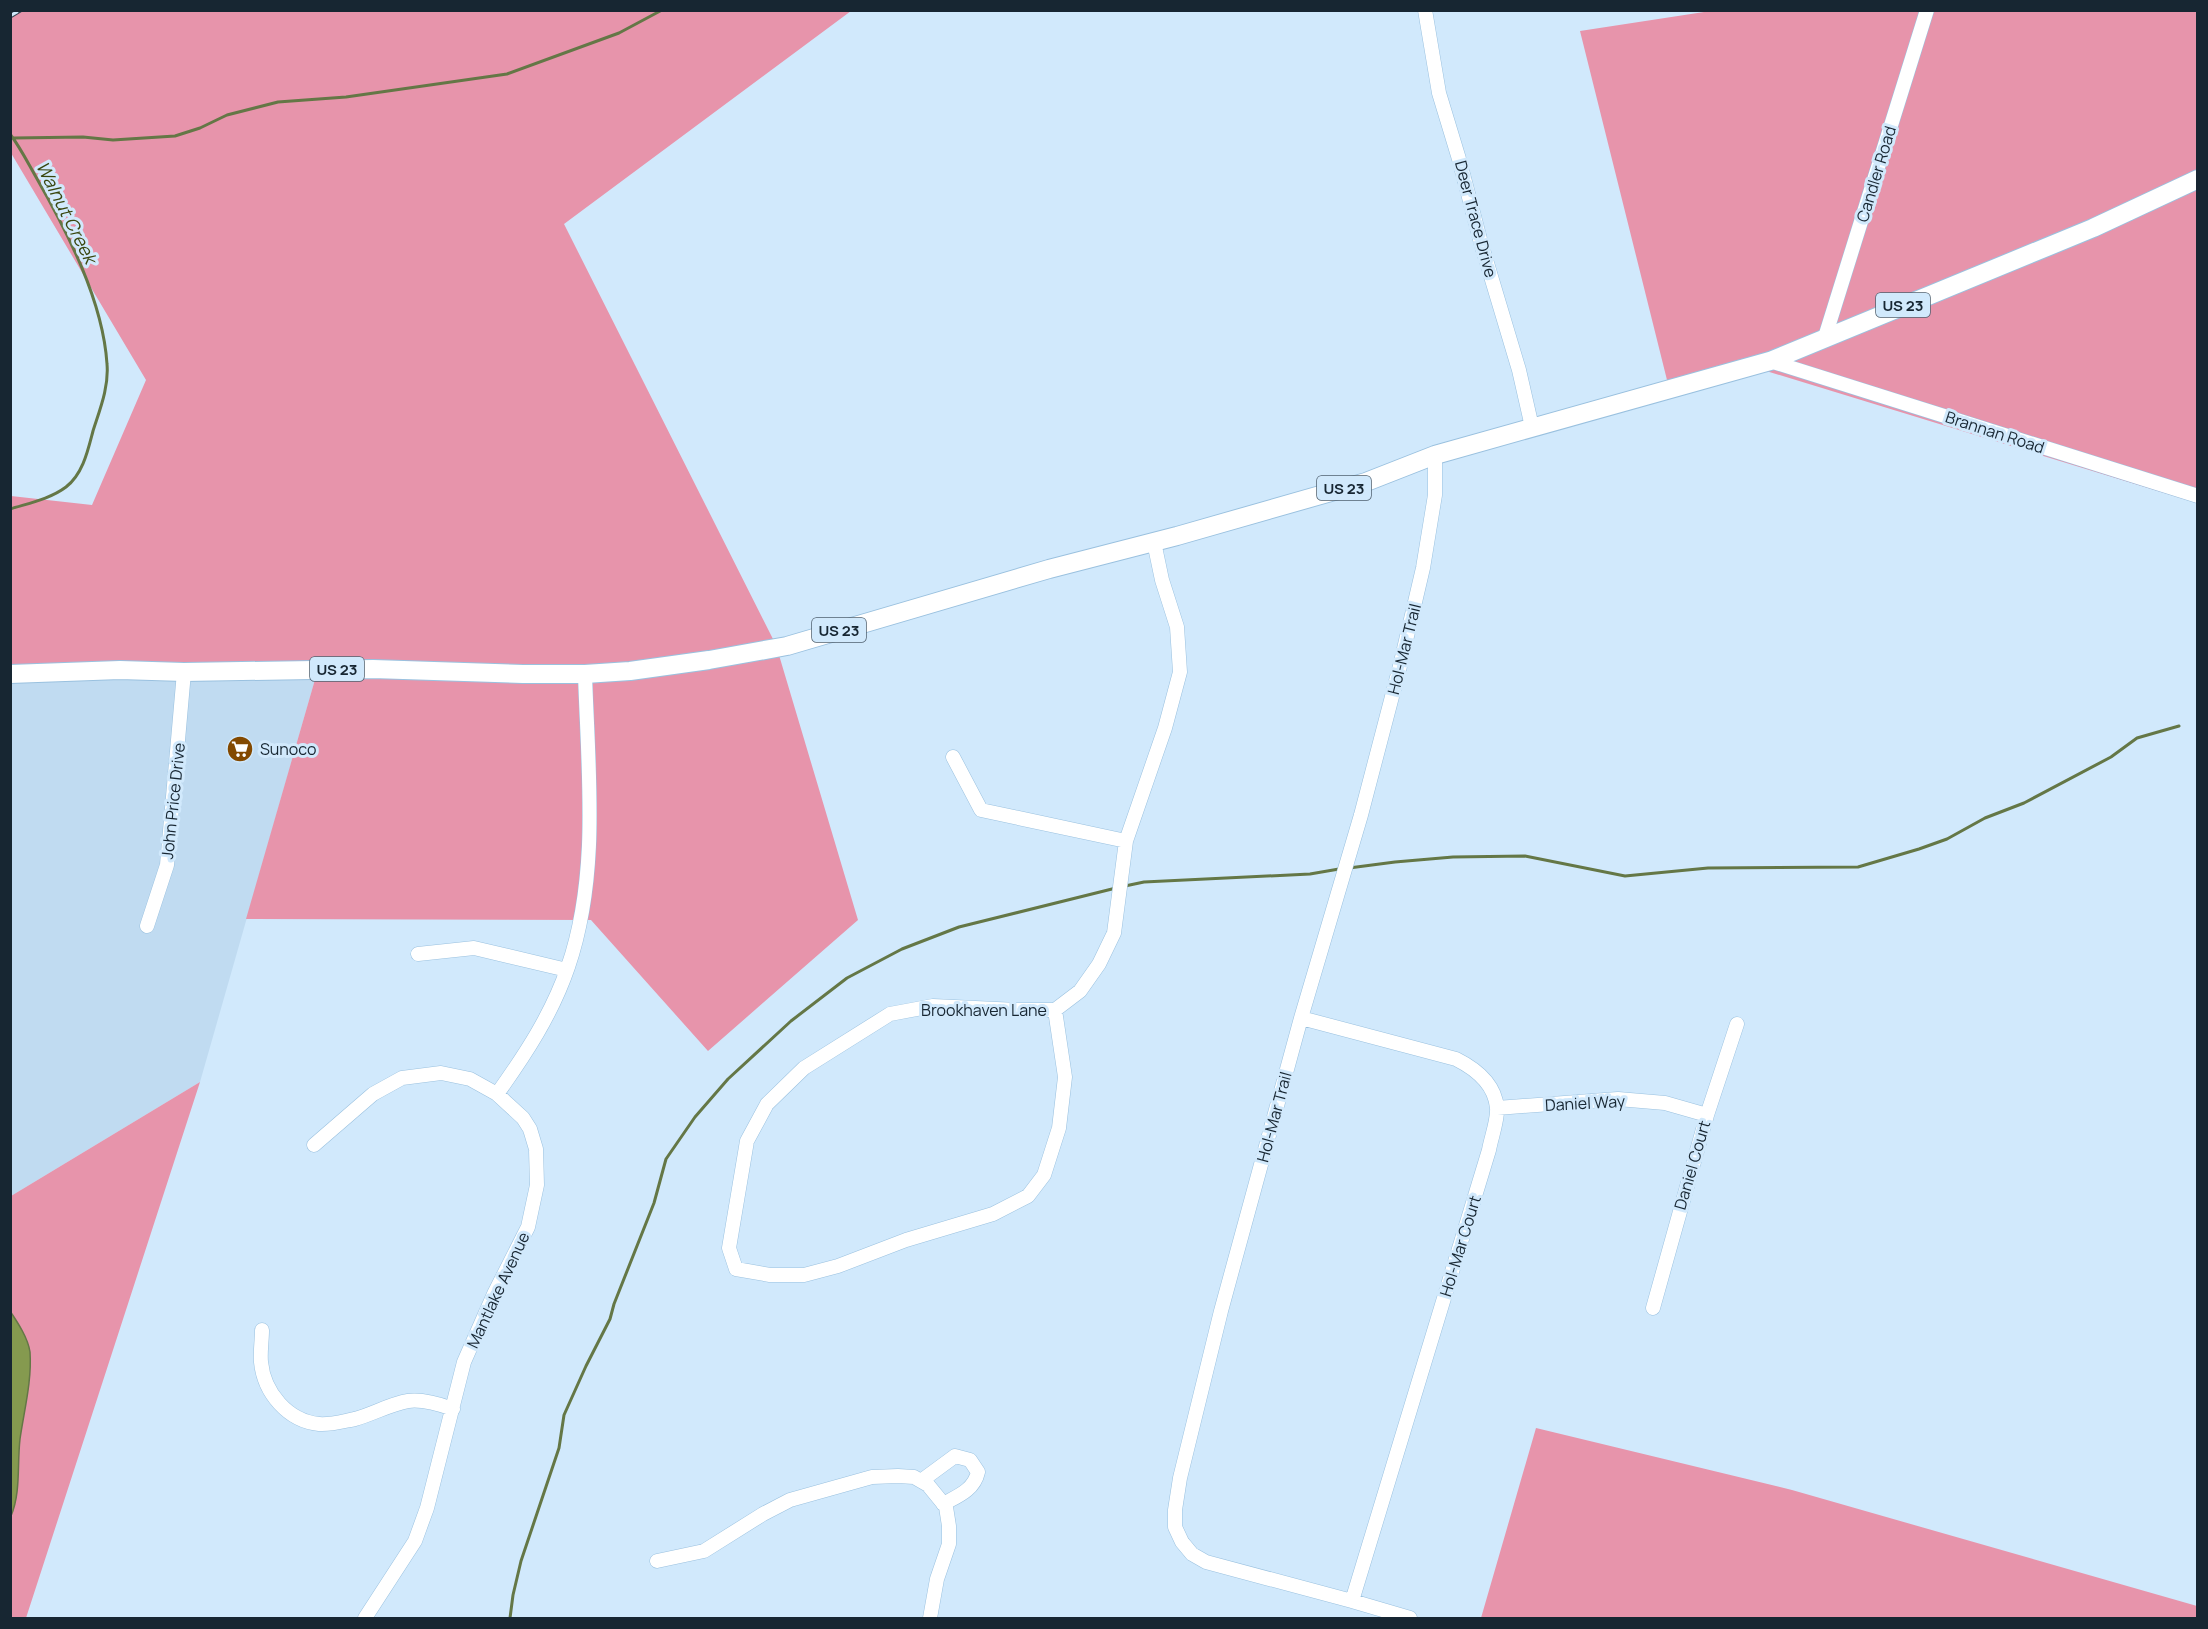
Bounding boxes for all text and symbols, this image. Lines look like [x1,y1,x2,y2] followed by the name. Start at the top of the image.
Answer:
[1851,123,1901,225] street label: Candler Road
[31,157,104,270] water label: Walnut Creek
[1450,158,1502,280] street label: Deer Trace Drive
[1876,293,1930,317] road number: US 23
[1943,406,2047,458] street label: Brannan Road
[1317,476,1371,500] road number: US 23
[1382,601,1426,697] street label: Hol-Mar Trail
[812,618,866,642] road number: US 23
[310,657,364,681] road number: US 23
[225,734,255,764] supermarket icon: Sunoco
[260,738,316,760] place label: Sunoco
[156,742,190,860] street label: John Price Drive
[921,999,1047,1021] street label: Brookhaven Lane
[1251,1069,1297,1165] street label: Hol-Mar Trail
[1544,1090,1626,1116] street label: Daniel Way
[1669,1118,1715,1212] street label: Daniel Court
[1434,1193,1486,1299] street label: Hol-Mar Court
[461,1228,535,1352] street label: Mantlake Avenue

